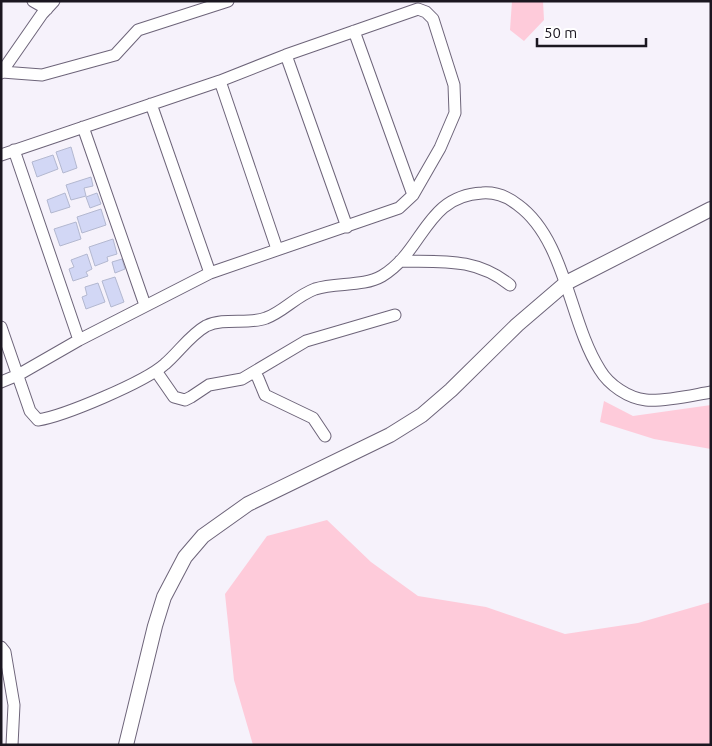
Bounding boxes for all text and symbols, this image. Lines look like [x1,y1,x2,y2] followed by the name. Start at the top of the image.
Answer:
[537,15,646,47] scale bar
[544,24,577,41] text: 50 m

